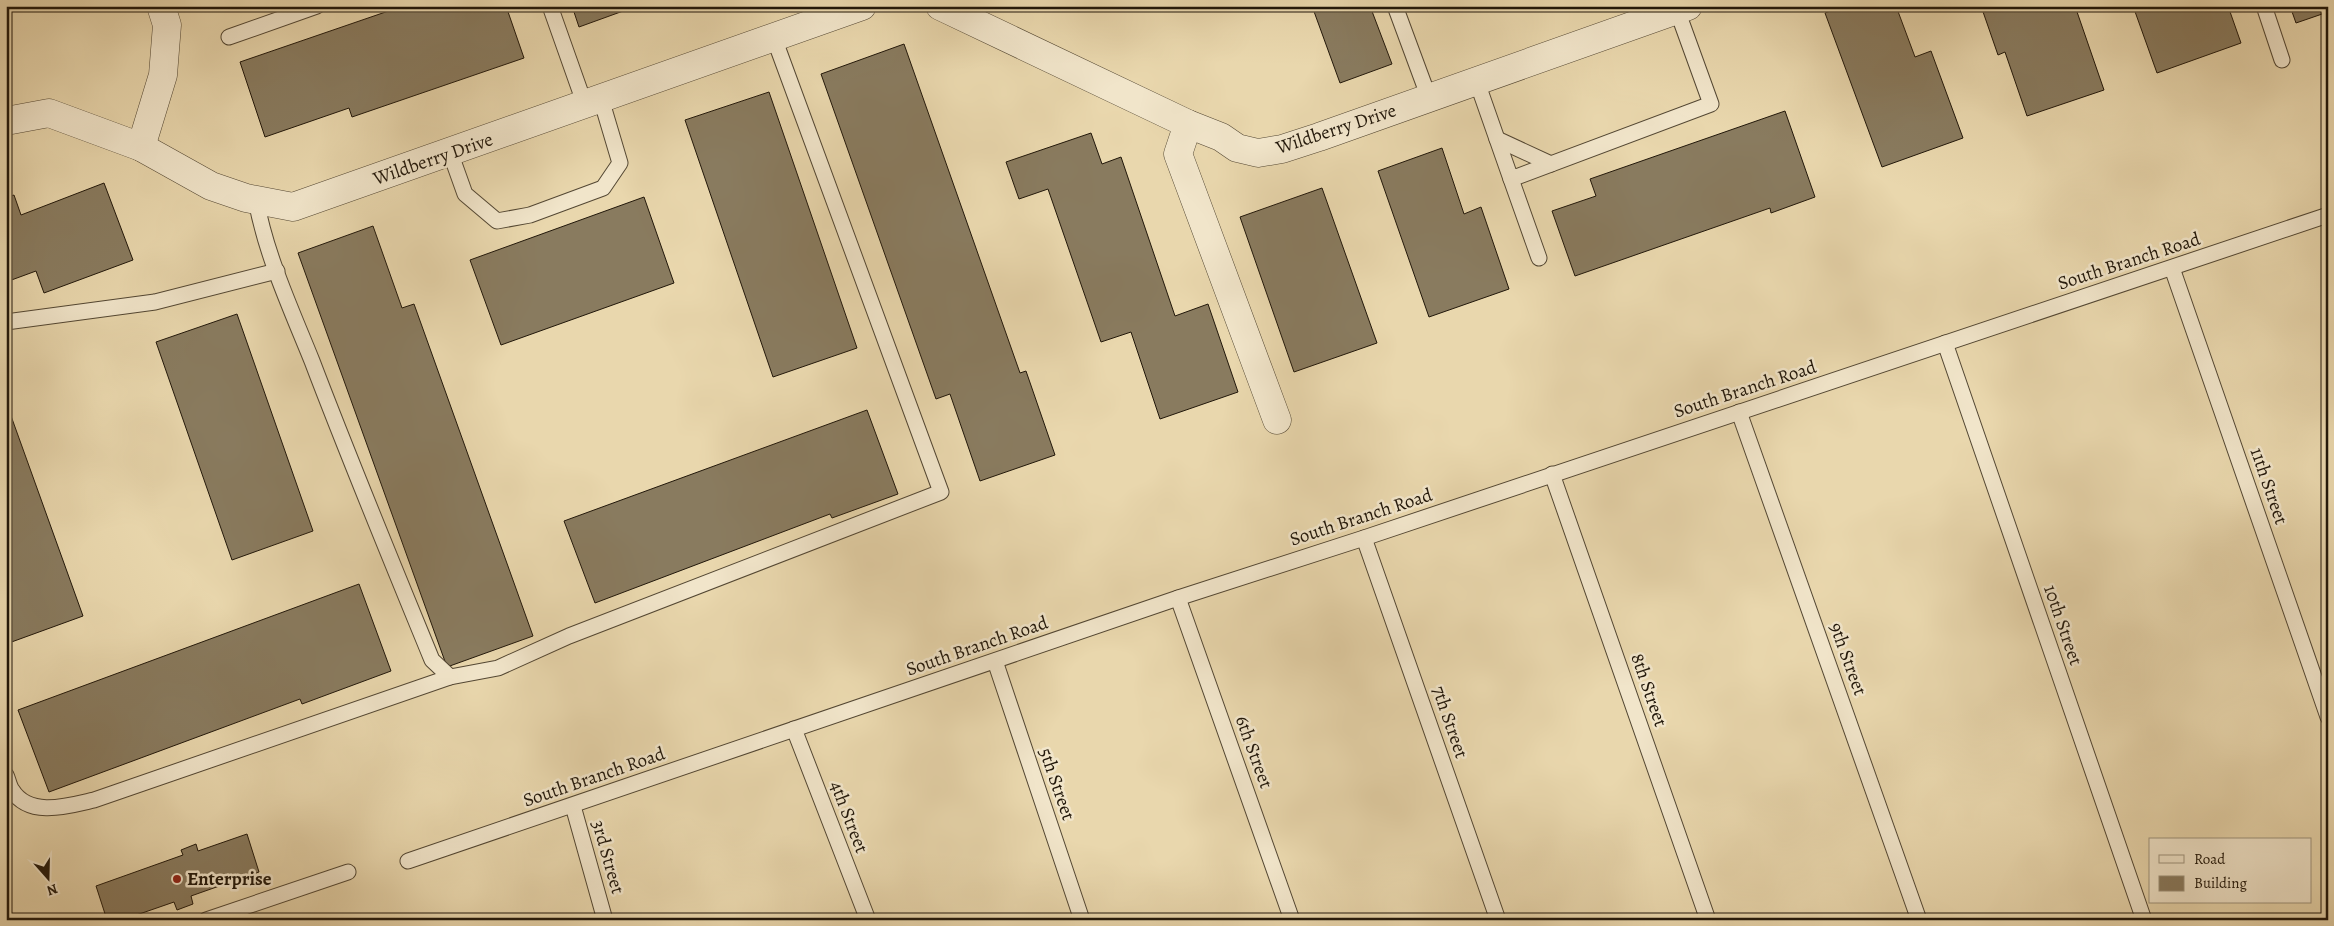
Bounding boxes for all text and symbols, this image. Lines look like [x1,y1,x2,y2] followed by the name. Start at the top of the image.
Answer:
[1272,97,1399,161] street label: Wildberry Drive
[369,126,496,192] street label: Wildberry Drive
[2054,225,2204,296] street label: South Branch Road
[1670,353,1820,424] street label: South Branch Road
[2244,444,2294,528] street label: 11th Street
[1286,481,1436,552] street label: South Branch Road
[2037,581,2089,669] street label: 10th Street
[902,609,1052,682] street label: South Branch Road
[1823,619,1873,699] street label: 9th Street
[1624,650,1674,730] street label: 8th Street
[1426,682,1474,762] street label: 7th Street
[1229,712,1279,792] street label: 6th Street
[519,740,669,813] street label: South Branch Road
[1032,744,1082,824] street label: 5th Street
[823,777,875,857] street label: 4th Street
[585,817,631,897] street label: 3rd Street
[2149,838,2312,904] legend
[2194,849,2226,869] text: Road
[22,854,72,904] north arrow
[187,866,272,892] place label: Enterprise
[171,873,183,885] marker: Enterprise
[2194,873,2247,893] text: Building
[44,879,60,900] text: N

